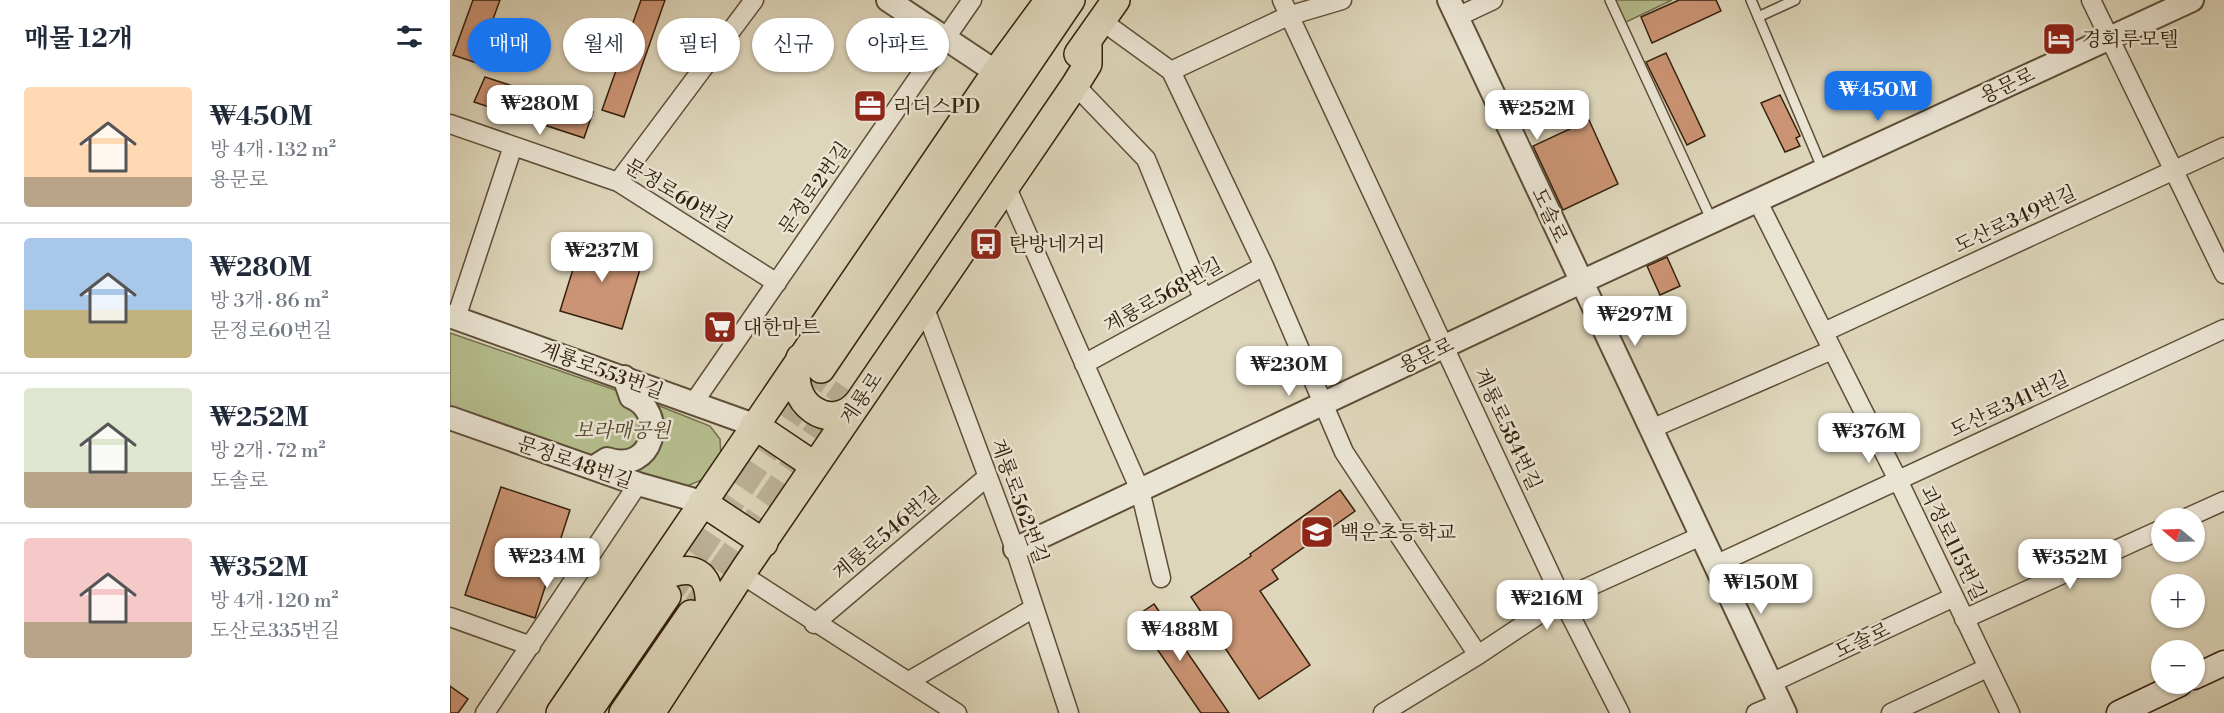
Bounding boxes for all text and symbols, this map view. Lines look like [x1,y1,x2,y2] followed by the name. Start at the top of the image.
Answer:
[468,18,551,72] chip: 매매
[563,18,645,72] chip: 월세
[657,18,740,72] chip: 필터
[752,18,834,72] chip: 신규
[846,18,949,72] chip: 아파트
[393,20,426,53] icon: filters
[2041,21,2077,57] hotel icon: 경회루모텔
[24,23,133,55] text: 매물 12개
[2082,28,2179,53] place label: 경회루모텔
[1976,63,2039,110] street label: 용문로
[1836,71,1920,122] pin: ₩450M
[1839,78,1917,103] text: ₩450M
[498,85,582,136] pin: ₩280M
[852,88,888,124] office icon: 리더스PD
[1495,90,1579,141] pin: ₩252M
[501,92,579,117] text: ₩280M
[893,95,980,120] place label: 리더스PD
[1499,97,1575,122] text: ₩252M
[210,101,313,133] text: ₩450M
[72,111,144,183] icon: home
[774,137,856,240] street label: 문정로2번길
[210,138,336,163] text: 방 4개 · 132 m²
[620,154,737,238] street label: 문정로60번길
[210,168,268,193] text: 용문로
[1951,181,2081,260] street label: 도산로349번길
[1525,184,1572,247] street label: 도솔로
[968,226,1004,262] bus stop icon: 탄방네거리
[560,232,644,283] pin: ₩237M
[1009,233,1106,258] place label: 탄방네거리
[565,239,639,264] text: ₩237M
[210,252,312,284] text: ₩280M
[1100,253,1228,339] street label: 계룡로568번길
[72,262,144,334] icon: home
[210,289,328,314] text: 방 3개 · 86 m²
[1593,296,1677,347] pin: ₩297M
[1597,303,1673,328] text: ₩297M
[702,309,738,345] supermarket icon: 대한마트
[743,316,820,341] place label: 대한마트
[210,319,332,344] text: 문정로60번길
[1395,333,1458,380] street label: 용문로
[536,337,667,405] street label: 계룡로553번길
[1247,346,1331,397] pin: ₩230M
[1250,353,1328,378] text: ₩230M
[1467,364,1546,495] street label: 계룡로584번길
[1946,367,2073,444] street label: 도산로341번길
[836,368,889,430] street label: 계룡로
[210,402,309,434] text: ₩252M
[72,412,144,484] icon: home
[1827,413,1911,464] pin: ₩376M
[574,419,672,444] park label: 보라매공원
[1832,420,1906,445] text: ₩376M
[513,432,636,495] street label: 문정로48번길
[984,436,1053,567] street label: 계룡로562번길
[210,439,326,464] text: 방 2개 · 72 m²
[210,469,268,494] text: 도솔로
[828,482,946,586] street label: 계룡로546번길
[1913,482,1990,606] street label: 괴정로115번길
[2151,508,2205,562] north arrow
[2151,508,2205,694] map controls
[1299,514,1335,550] school or university icon: 백운초등학교
[1340,521,1457,546] place label: 백운초등학교
[505,538,589,589] pin: ₩234M
[2028,539,2112,590] pin: ₩352M
[509,545,585,570] text: ₩234M
[2032,546,2108,571] text: ₩352M
[210,552,308,584] text: ₩352M
[72,562,144,634] icon: home
[1719,564,1803,615] pin: ₩150M
[1723,571,1799,596] text: ₩150M
[2151,574,2205,628] button: +
[1505,580,1589,631] pin: ₩216M
[1511,587,1583,612] text: ₩216M
[210,589,339,614] text: 방 4개 · 120 m²
[1138,611,1222,662] pin: ₩488M
[1141,618,1219,643] text: ₩488M
[1831,618,1894,665] street label: 도솔로
[210,619,340,644] text: 도산로335번길
[2151,640,2205,694] button: −

